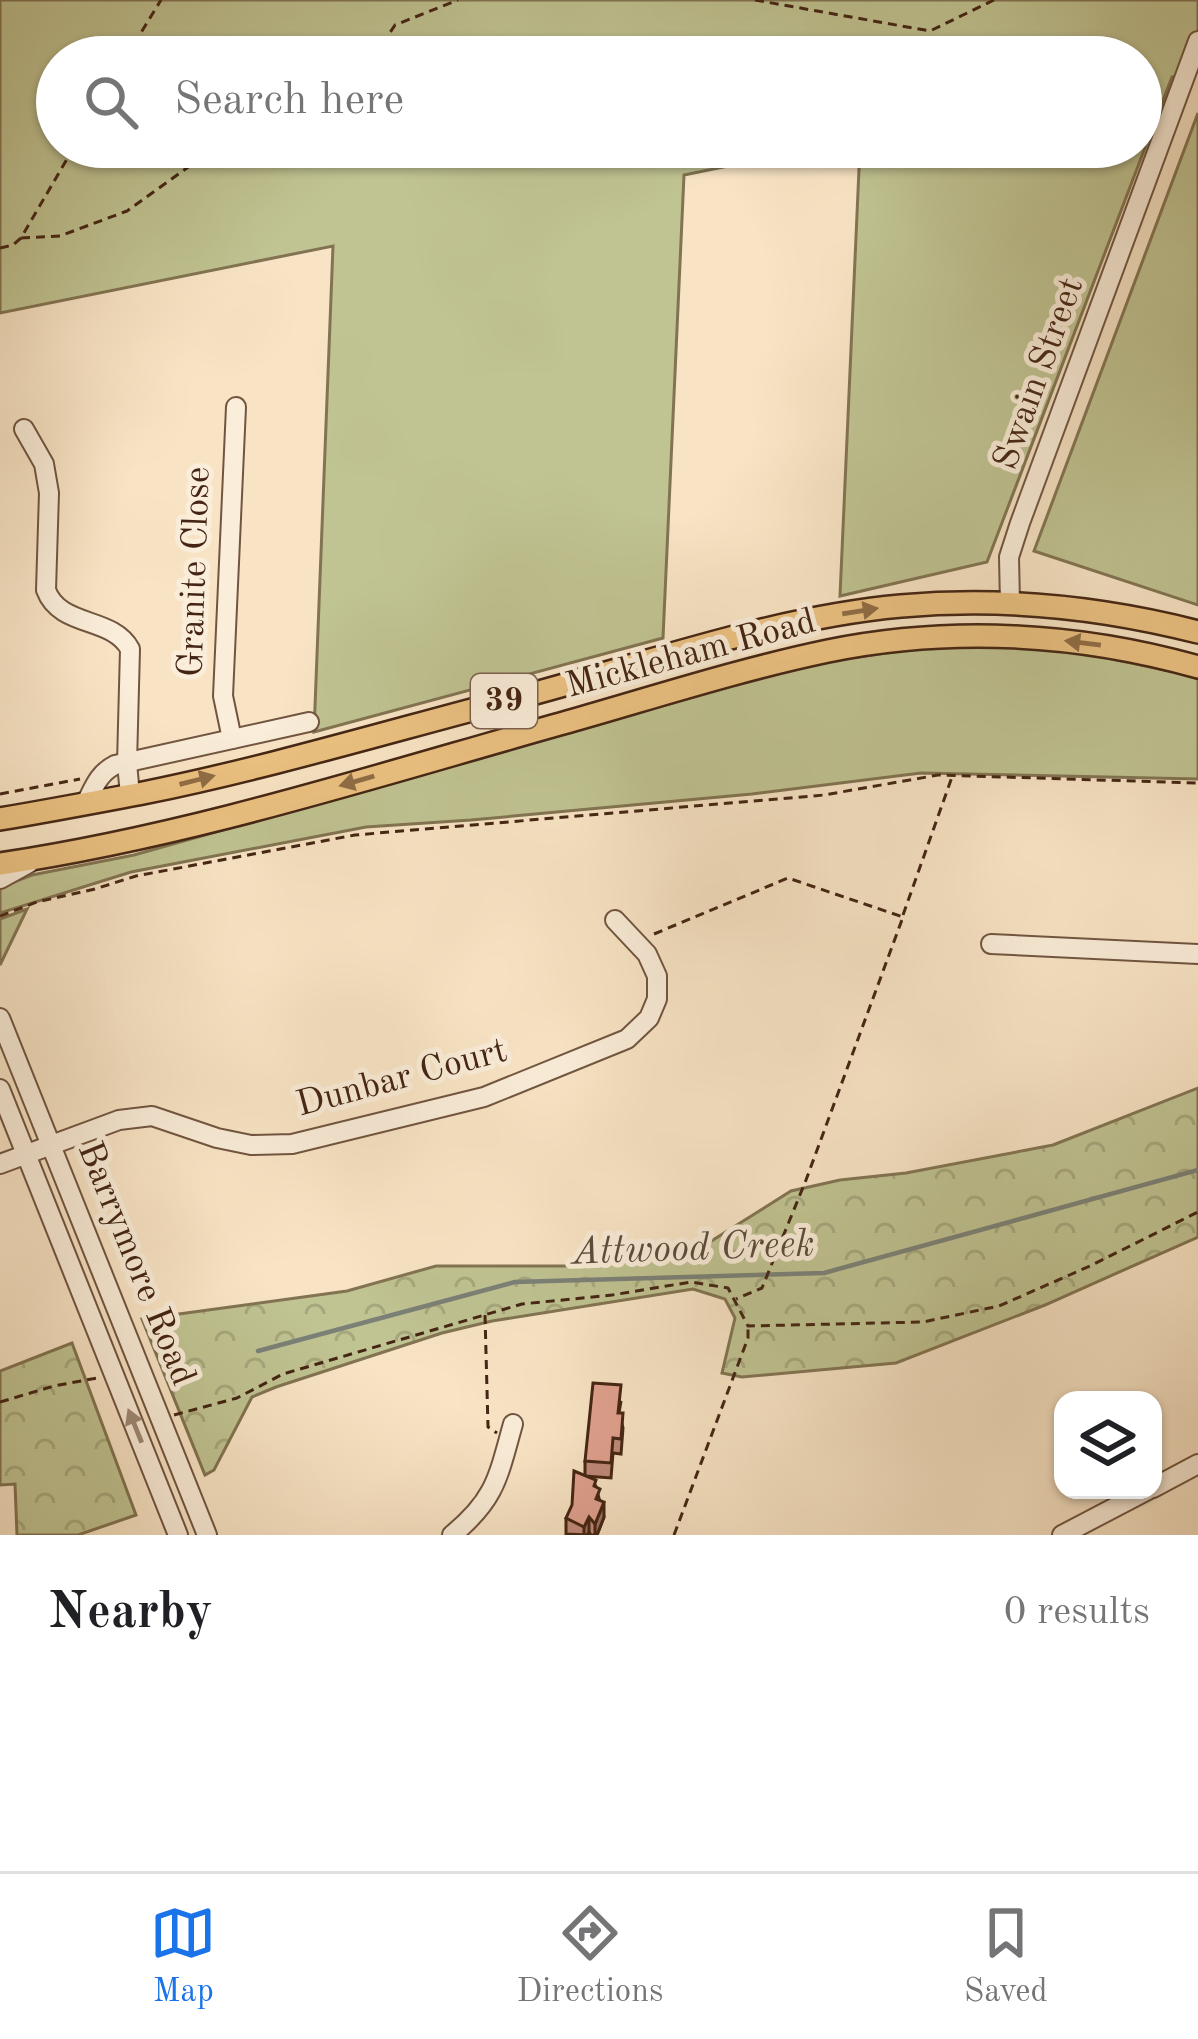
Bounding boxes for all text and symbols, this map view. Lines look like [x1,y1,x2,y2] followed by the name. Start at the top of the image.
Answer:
[36,36,1162,168] search box
[78,69,144,135] icon: search
[174,79,404,124] text: Search here
[989,273,1091,475] street label: Swain Street
[174,466,218,678] street label: Granite Close
[841,602,879,620] one-way arrow
[562,604,820,706] street label: Mickleham Road
[1064,633,1102,652] one-way arrow
[471,674,537,728] road number: 39
[179,770,216,789] one-way arrow
[339,773,375,791] one-way arrow
[293,1034,511,1124] street label: Dunbar Court
[70,1137,200,1391] street label: Barrymore Road
[569,1225,815,1273] water label: Attwood Creek
[1054,1391,1162,1499] map controls
[1054,1391,1162,1499] button: layers
[125,1408,144,1444] one-way arrow
[48,1588,213,1639] text: Nearby
[1004,1593,1150,1632] text: 0 results
[150,1900,216,2013] tab: Map
[517,1900,663,2013] tab: Directions
[964,1900,1048,2013] tab: Saved

